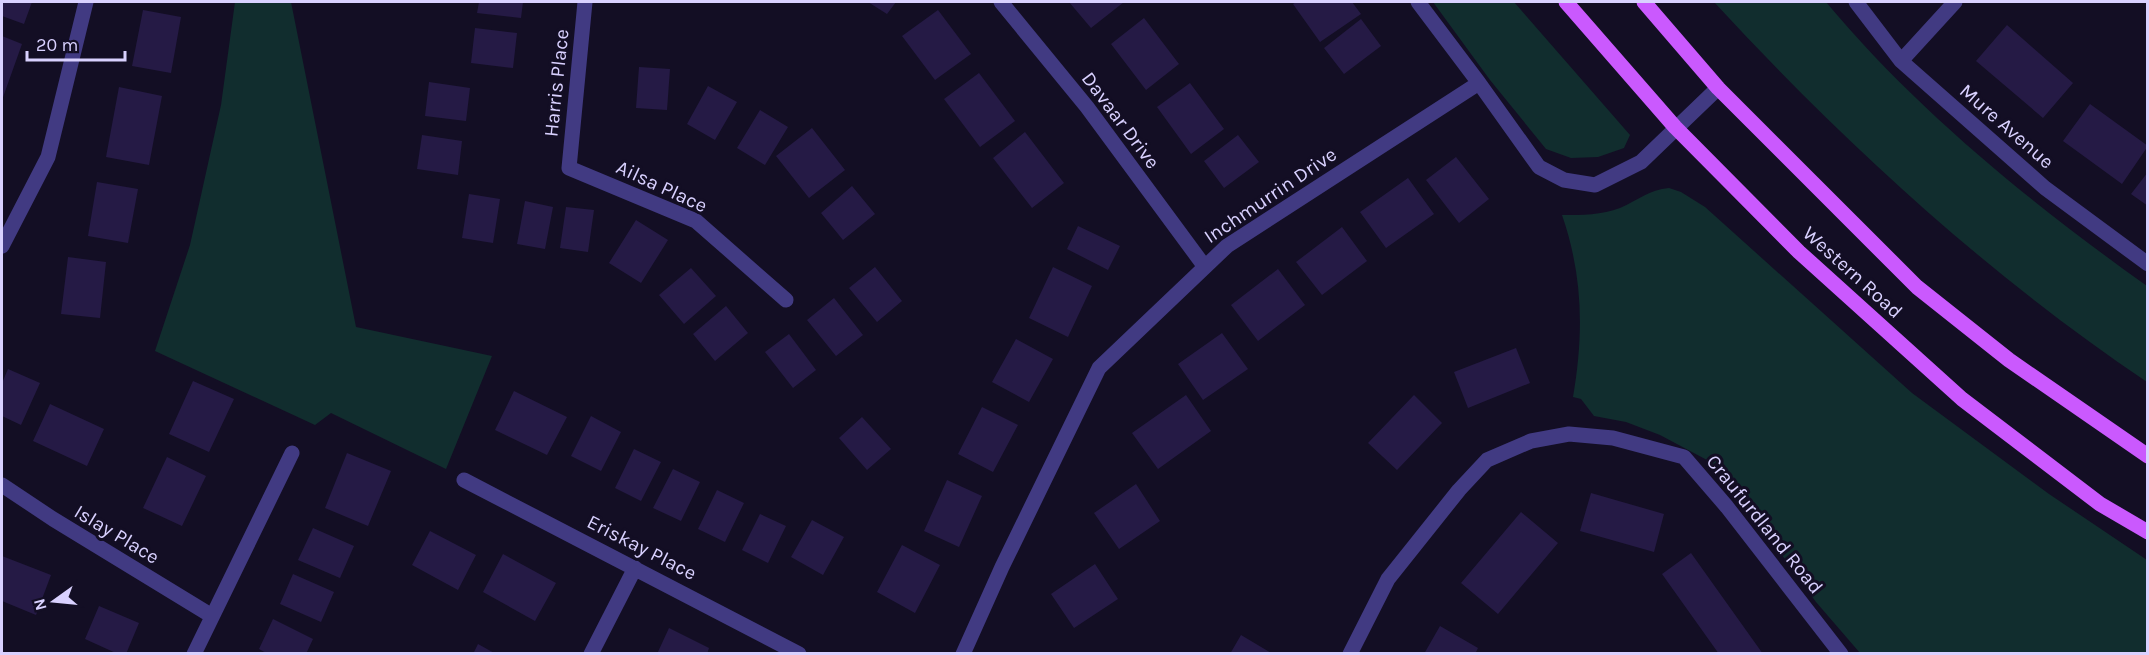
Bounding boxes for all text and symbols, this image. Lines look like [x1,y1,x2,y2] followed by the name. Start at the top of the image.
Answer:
[27,24,124,62] scale bar
[539,28,574,138] street label: Harris Place
[36,34,78,56] text: 20 m
[1077,67,1164,173] street label: Davaar Drive
[1955,79,2058,173] street label: Mure Avenue
[1200,143,1341,248] street label: Inchmurrin Drive
[613,155,711,217] street label: Ailsa Place
[1798,222,1907,323] street label: Western Road
[1702,450,1828,598] street label: Craufurdland Road
[70,500,163,569] street label: Islay Place
[583,510,700,585] street label: Eriskay Place
[24,571,84,631] north arrow
[29,597,51,613] text: N

